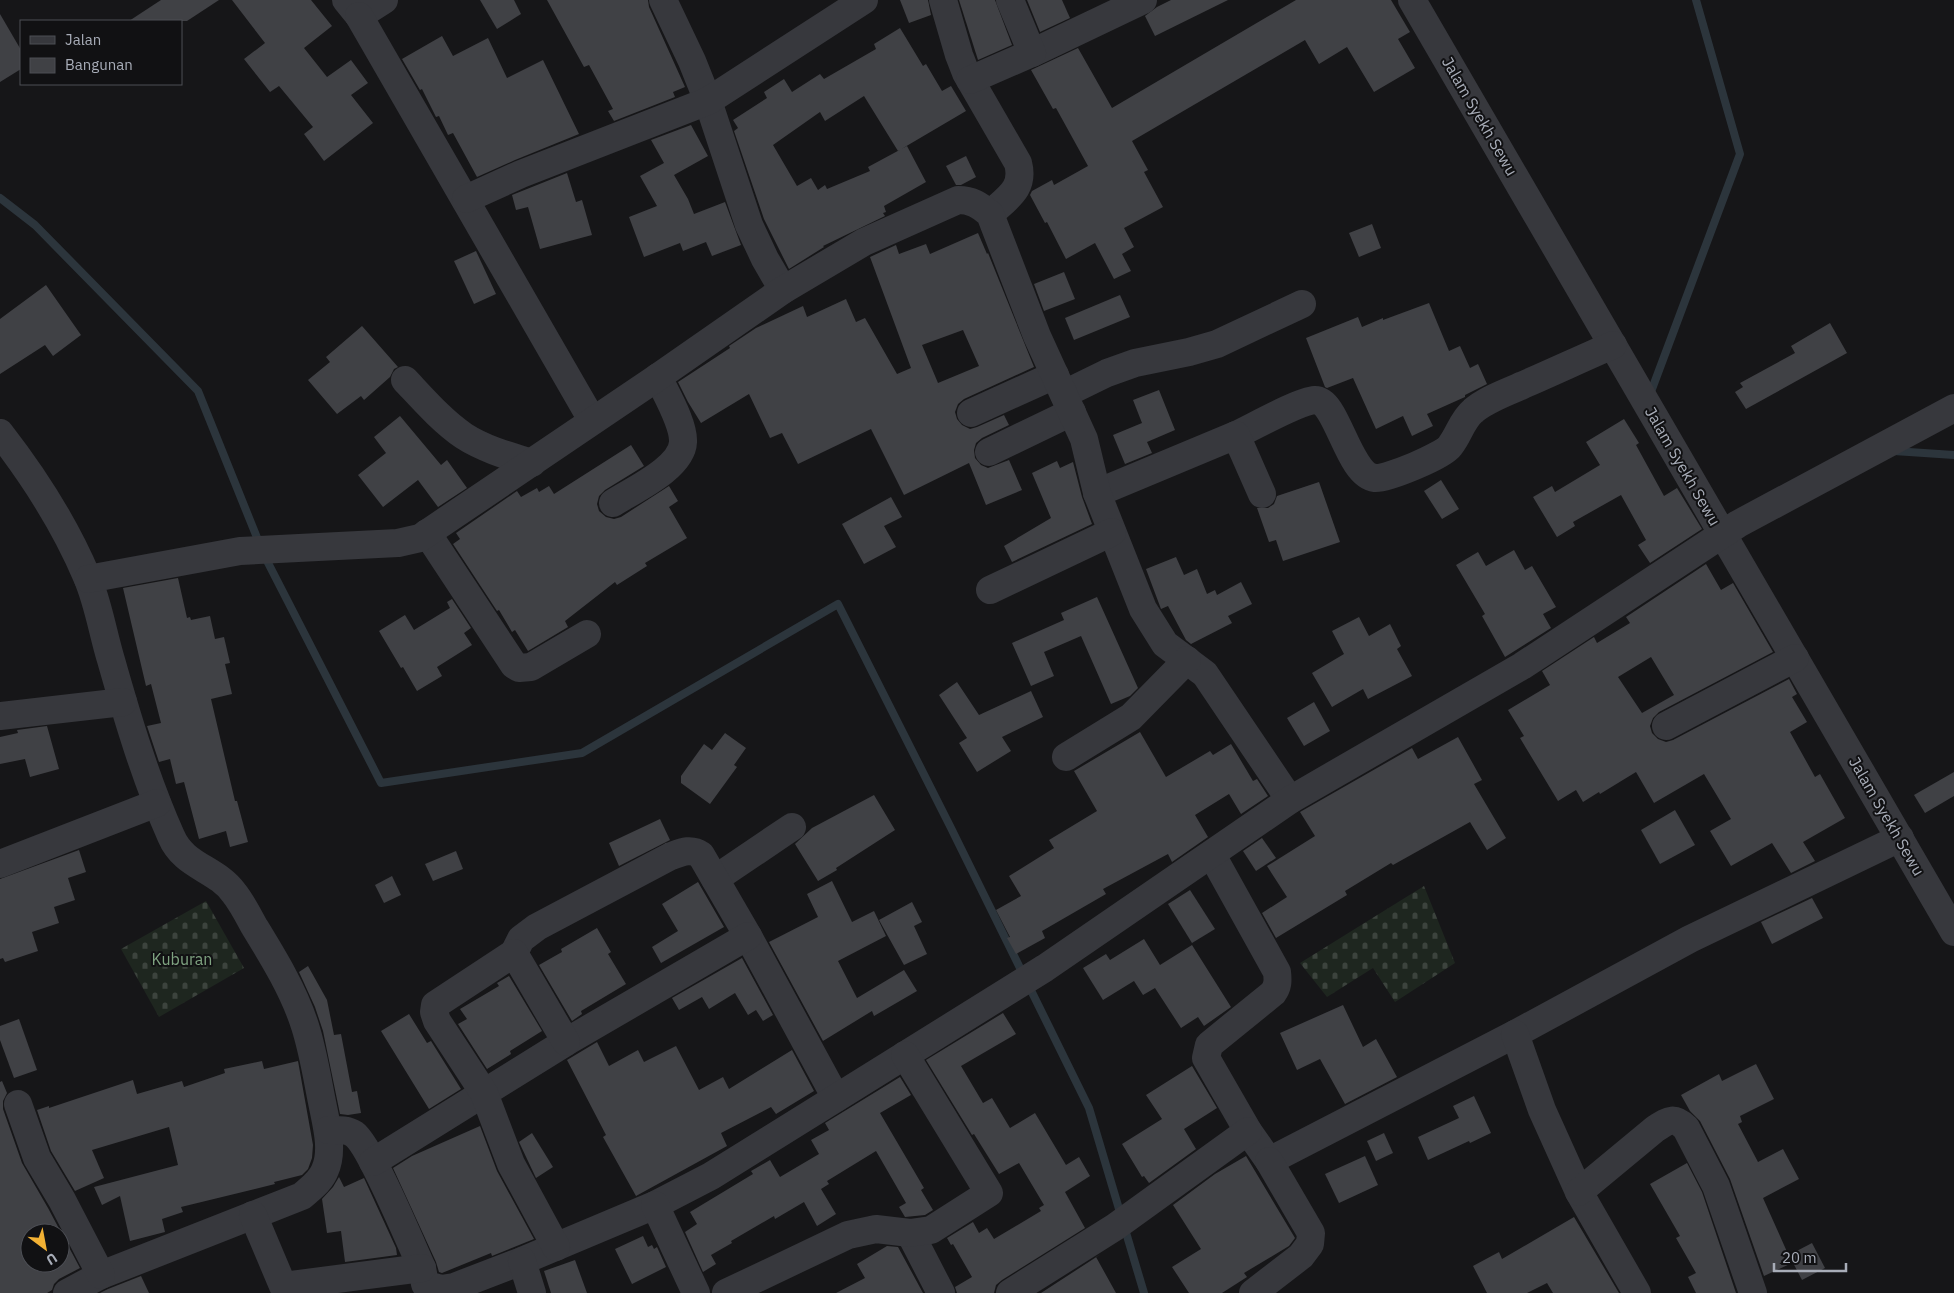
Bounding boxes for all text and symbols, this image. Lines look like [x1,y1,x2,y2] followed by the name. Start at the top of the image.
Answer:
[20,20,182,85] legend
[65,30,101,49] text: Jalan
[1438,53,1522,179] street label: Jalam Syekh Sewu
[65,55,133,74] text: Bangunan
[1641,403,1725,529] street label: Jalam Syekh Sewu
[1845,753,1929,879] street label: Jalam Syekh Sewu
[152,949,212,969] park label: Kuburan
[20,1223,70,1273] north arrow
[1774,1240,1846,1272] scale bar
[1782,1248,1817,1267] text: 20 m
[43,1249,61,1269] text: U

